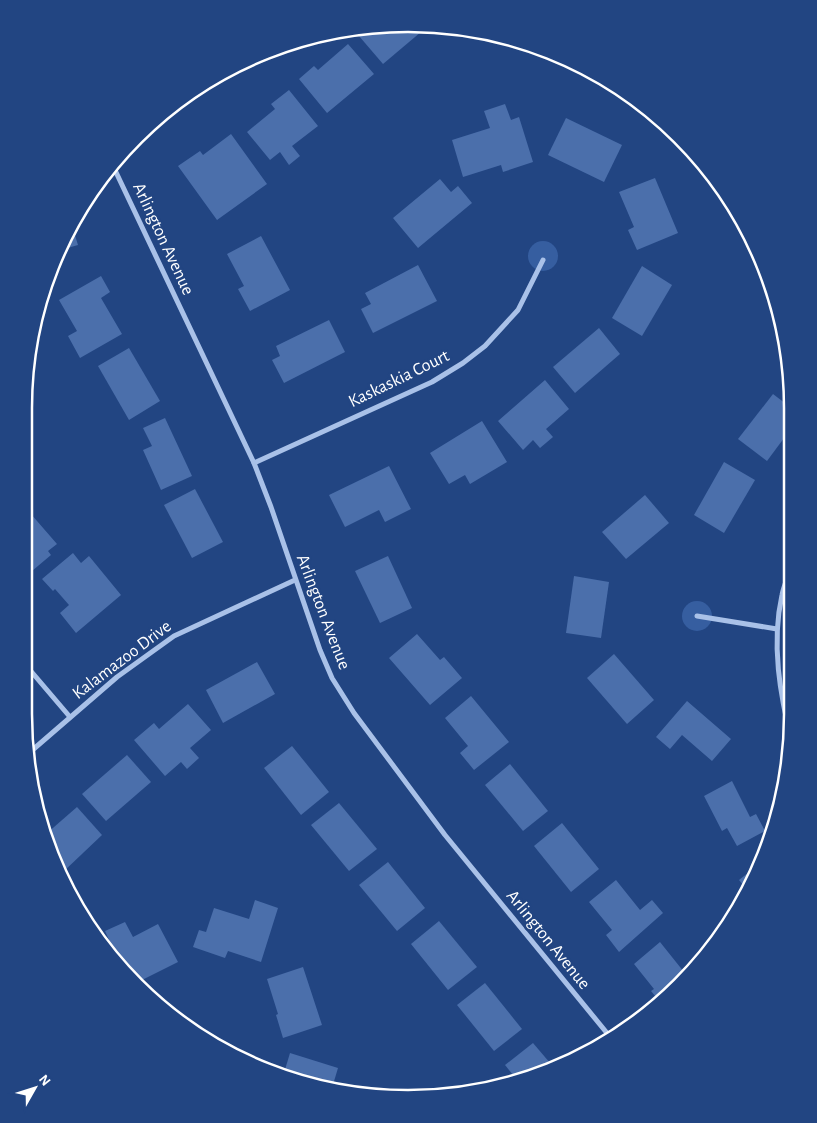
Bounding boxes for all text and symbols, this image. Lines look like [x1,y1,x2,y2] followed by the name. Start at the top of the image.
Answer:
[129,180,197,298] street label: Arlington Avenue
[346,347,452,411] street label: Kaskaskia Court
[293,552,353,672] street label: Arlington Avenue
[69,617,175,703] street label: Kalamazoo Drive
[503,887,593,993] street label: Arlington Avenue
[10,1063,60,1113] north arrow
[36,1072,53,1089] text: N

